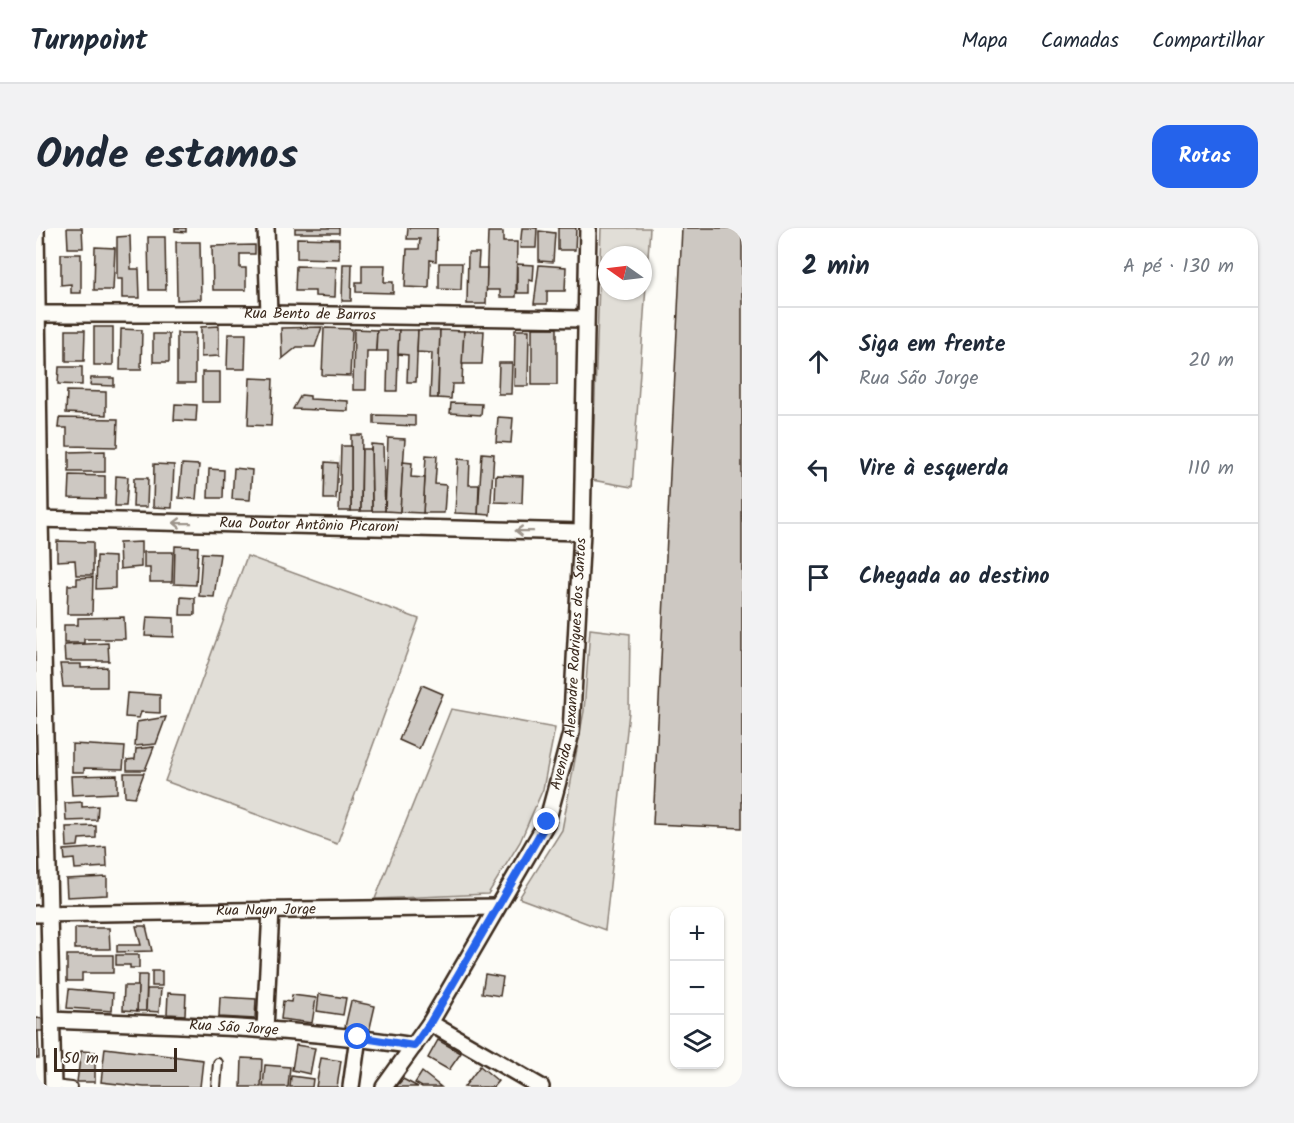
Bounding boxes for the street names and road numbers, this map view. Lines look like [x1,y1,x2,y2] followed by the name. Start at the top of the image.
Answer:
[244,302,377,328] street label: Rua Bento de Barros
[219,511,400,540] street label: Rua Doutor Antônio Picaroni
[544,536,594,793] street label: Avenida Alexandre Rodrigues dos Santos
[216,898,316,923] street label: Rua Nayn Jorge
[189,1013,280,1043] street label: Rua São Jorge

